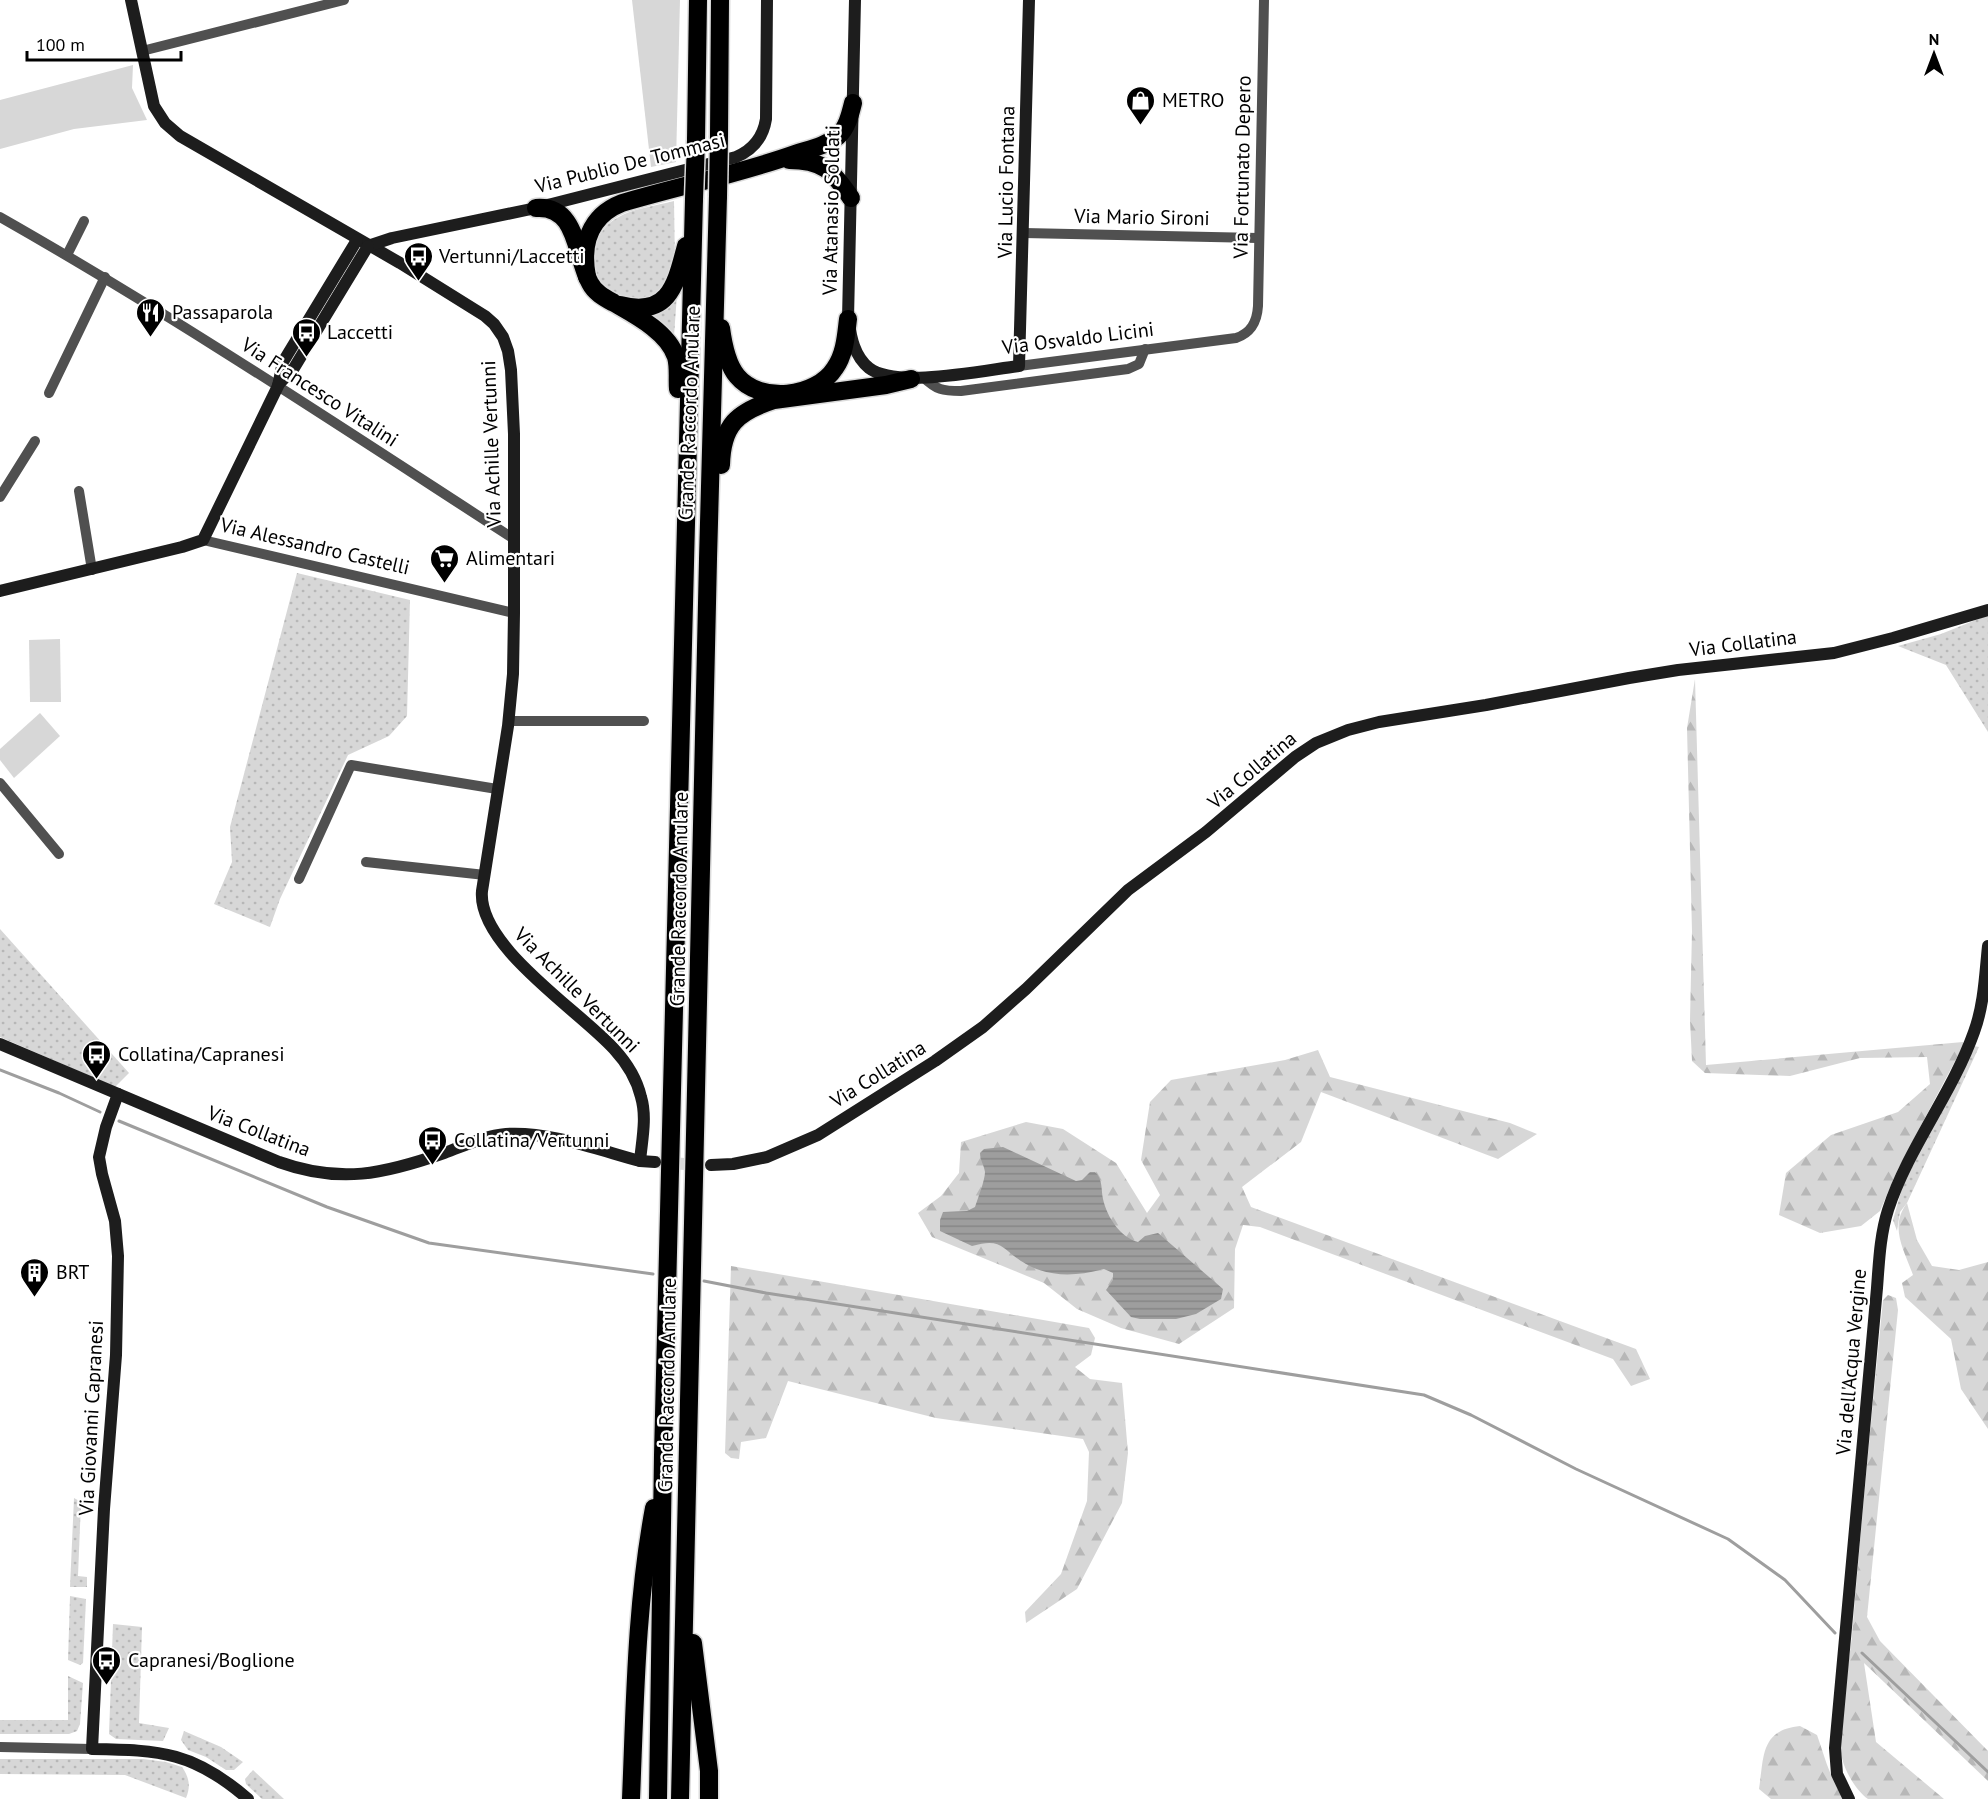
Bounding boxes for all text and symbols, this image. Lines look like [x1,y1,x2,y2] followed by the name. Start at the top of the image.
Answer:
[27,24,182,62] scale bar
[1904,24,1964,84] north arrow
[1929,29,1939,49] text: N
[36,33,85,56] text: 100 m
[1227,75,1257,260] street label: Via Fortunato Depero
[1125,84,1157,126] shop icon: METRO
[1162,87,1224,113] place label: METRO
[992,105,1020,260] street label: Via Lucio Fontana
[816,125,845,296] street label: Via Atanasio Soldati
[531,127,728,199] street label: Via Publio De Tommasi
[1073,203,1210,231] street label: Via Mario Sironi
[402,240,434,282] bus stop icon: Vertunni/Laccetti
[438,243,585,269] place label: Vertunni/Laccetti
[135,296,167,338] restaurant icon: Passaparola
[172,299,273,325] place label: Passaparola
[672,305,706,521] street label: Grande Raccordo Anulare
[290,316,322,358] bus stop icon: Laccetti
[1000,316,1155,360] street label: Via Osvaldo Licini
[327,319,393,345] place label: Laccetti
[236,331,403,452] street label: Via Francesco Vitalini
[475,360,507,529] street label: Via Achille Vertunni
[217,511,412,580] street label: Via Alessandro Castelli
[429,542,461,584] supermarket icon: Alimentari
[466,545,555,571] place label: Alimentari
[1687,624,1798,663] street label: Via Collatina
[1201,725,1302,815] street label: Via Collatina
[664,791,694,1007] street label: Grande Raccordo Anulare
[508,921,645,1058] street label: Via Achille Vertunni
[824,1034,931,1114] street label: Via Collatina
[81,1038,113,1080] bus stop icon: Collatina/Capranesi
[118,1041,285,1067] place label: Collatina/Capranesi
[203,1099,314,1162] street label: Via Collatina
[417,1124,449,1166] bus stop icon: Collatina/Vertunni
[454,1127,610,1153] place label: Collatina/Vertunni
[19,1256,51,1298] building icon: BRT
[56,1259,89,1285] place label: BRT
[1830,1268,1872,1457] street label: Via dell'Acqua Vergine
[652,1277,682,1493] street label: Grande Raccordo Anulare
[73,1320,109,1517] street label: Via Giovanni Capranesi
[91,1644,123,1686] bus stop icon: Capranesi/Boglione
[128,1647,295,1673] place label: Capranesi/Boglione

